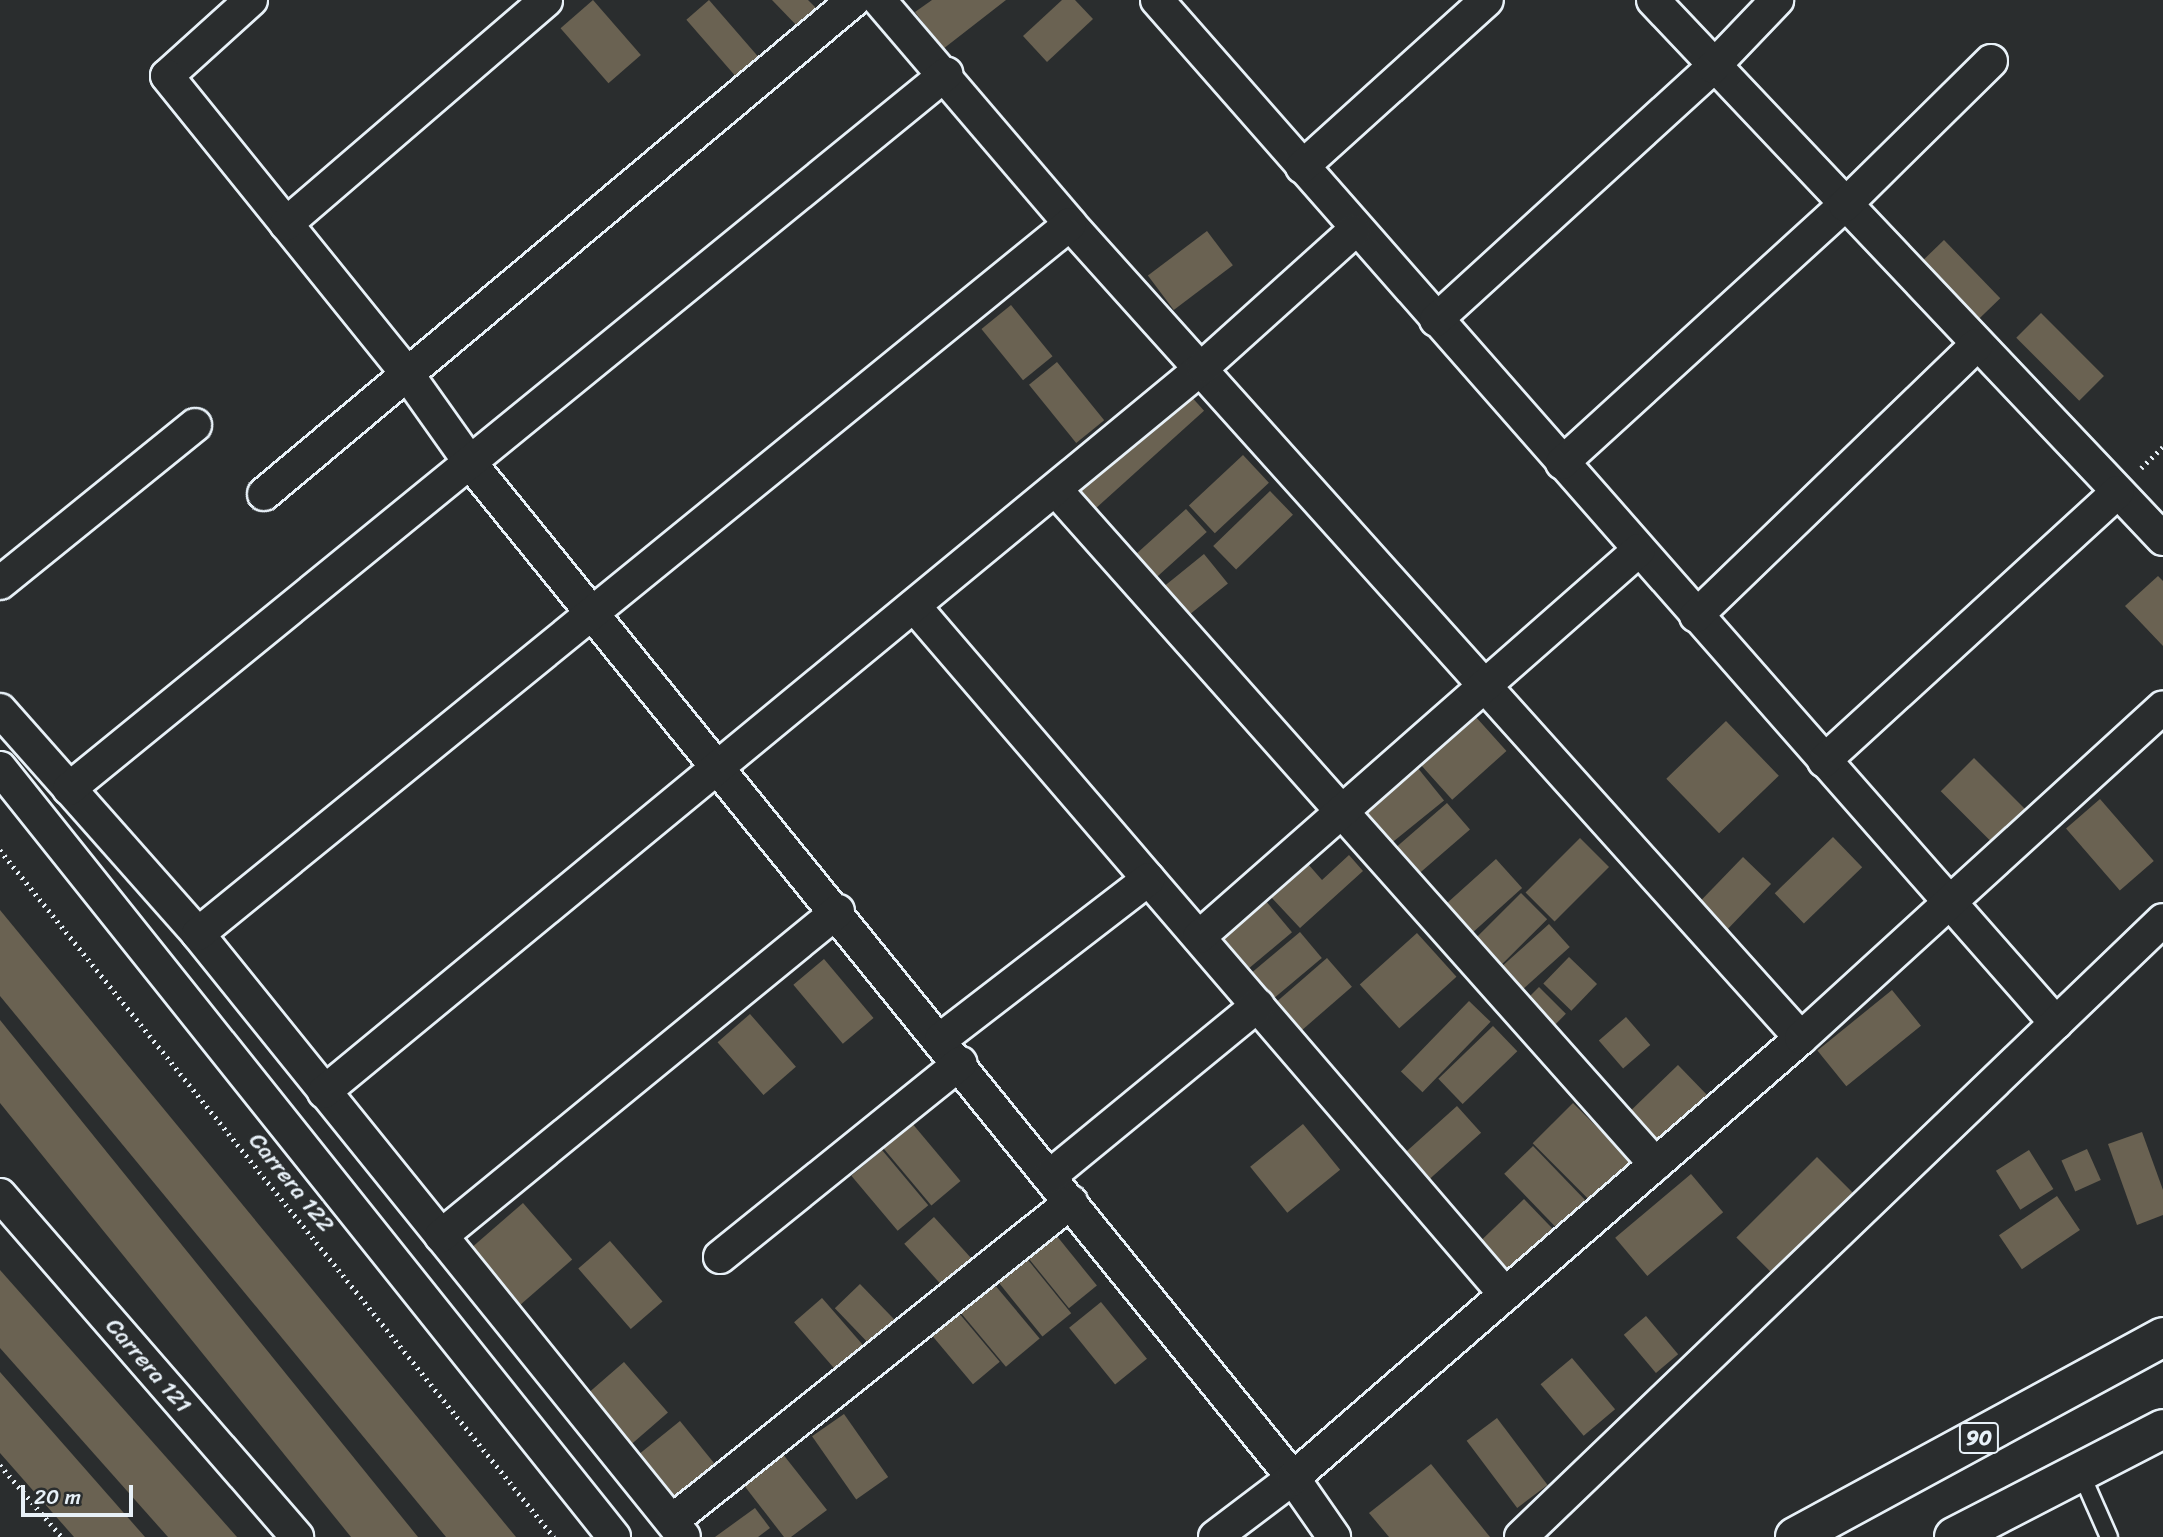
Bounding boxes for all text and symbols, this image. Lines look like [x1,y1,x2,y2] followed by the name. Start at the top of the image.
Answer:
[243,1128,339,1238] street label: Carrera 122
[99,1313,197,1419] street label: Carrera 121
[1958,1420,2000,1456] road number: 90
[24,1470,136,1514] scale bar
[34,1478,81,1516] text: 20 m

